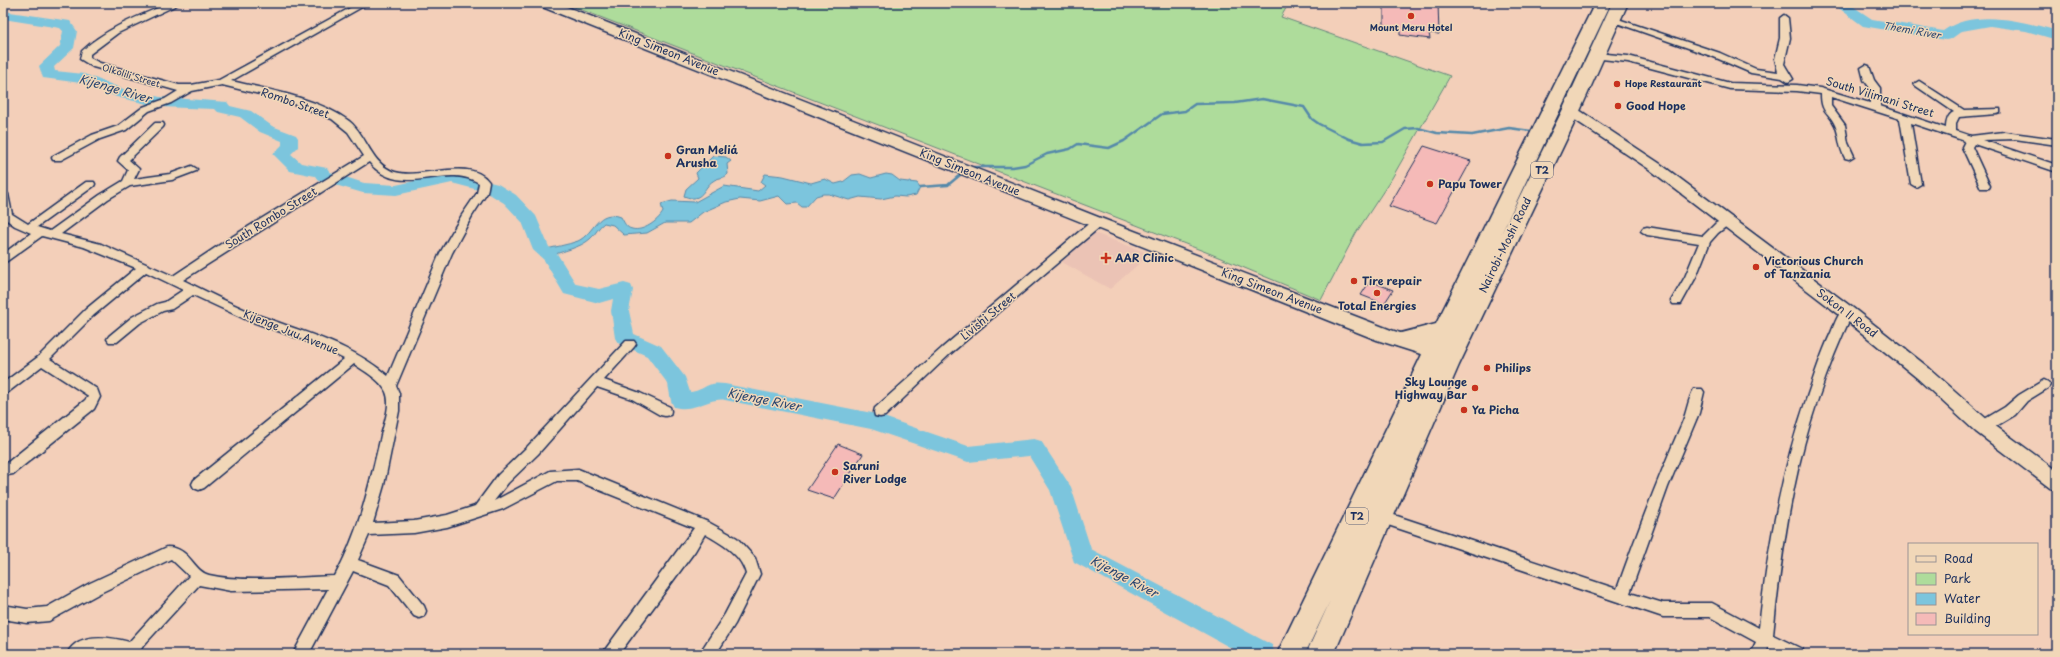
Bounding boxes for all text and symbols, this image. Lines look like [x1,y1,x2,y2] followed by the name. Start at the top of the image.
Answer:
[1406,11,1416,21] marker: Mount Meru Hotel
[1882,17,1943,42] water label: Themi River
[1370,20,1453,34] place label: Mount Meru Hotel
[616,24,722,79] street label: King Simeon Avenue
[101,60,162,91] street label: Olkolili Street
[77,69,155,107] water label: Kijenge River
[1824,72,1937,121] street label: South Vilimani Street
[1625,76,1702,90] place label: Hope Restaurant
[1612,79,1622,89] marker: Hope Restaurant
[259,83,332,122] street label: Rombo Street
[1626,97,1686,114] place label: Good Hope
[1613,101,1623,111] marker: Good Hope
[676,141,739,171] place label: Gran Meliá Arusha
[917,144,1023,199] street label: King Simeon Avenue
[663,151,673,161] marker: Gran Meliá Arusha
[1531,162,1553,178] road number: T2
[1438,175,1502,192] place label: Papu Tower
[1425,179,1435,189] marker: Papu Tower
[222,182,320,253] street label: South Rombo Street
[1474,194,1535,296] street label: Nairobi-Moshi Road
[1114,249,1174,266] place label: AAR Clinic
[1100,252,1112,264] marker: AAR Clinic
[1764,252,1864,282] place label: Victorious Church of Tanzania
[1751,262,1761,272] marker: Victorious Church of Tanzania
[1219,263,1325,318] street label: King Simeon Avenue
[1362,272,1422,289] place label: Tire repair
[1349,276,1359,286] marker: Tire repair
[1813,284,1882,341] street label: Sokon II Road
[956,287,1019,344] street label: Livishi Street
[1372,288,1382,298] marker: Total Energies
[1338,297,1416,314] place label: Total Energies
[241,305,341,358] street label: Kijenge Juu Avenue
[1495,359,1531,376] place label: Philips
[1482,363,1492,373] marker: Philips
[1395,373,1467,403] place label: Sky Lounge Highway Bar
[726,383,804,415] water label: Kijenge River
[1470,383,1480,393] marker: Sky Lounge Highway Bar
[1472,401,1520,418] place label: Ya Picha
[1459,405,1469,415] marker: Ya Picha
[843,457,907,487] place label: Saruni River Lodge
[830,467,840,477] marker: Saruni River Lodge
[1346,508,1368,524] road number: T2
[1908,543,2038,635] legend
[1944,549,1973,567] text: Road
[1088,551,1163,602] water label: Kijenge River
[1944,569,1971,587] text: Park
[1944,589,1981,607] text: Water
[1944,609,1991,627] text: Building

